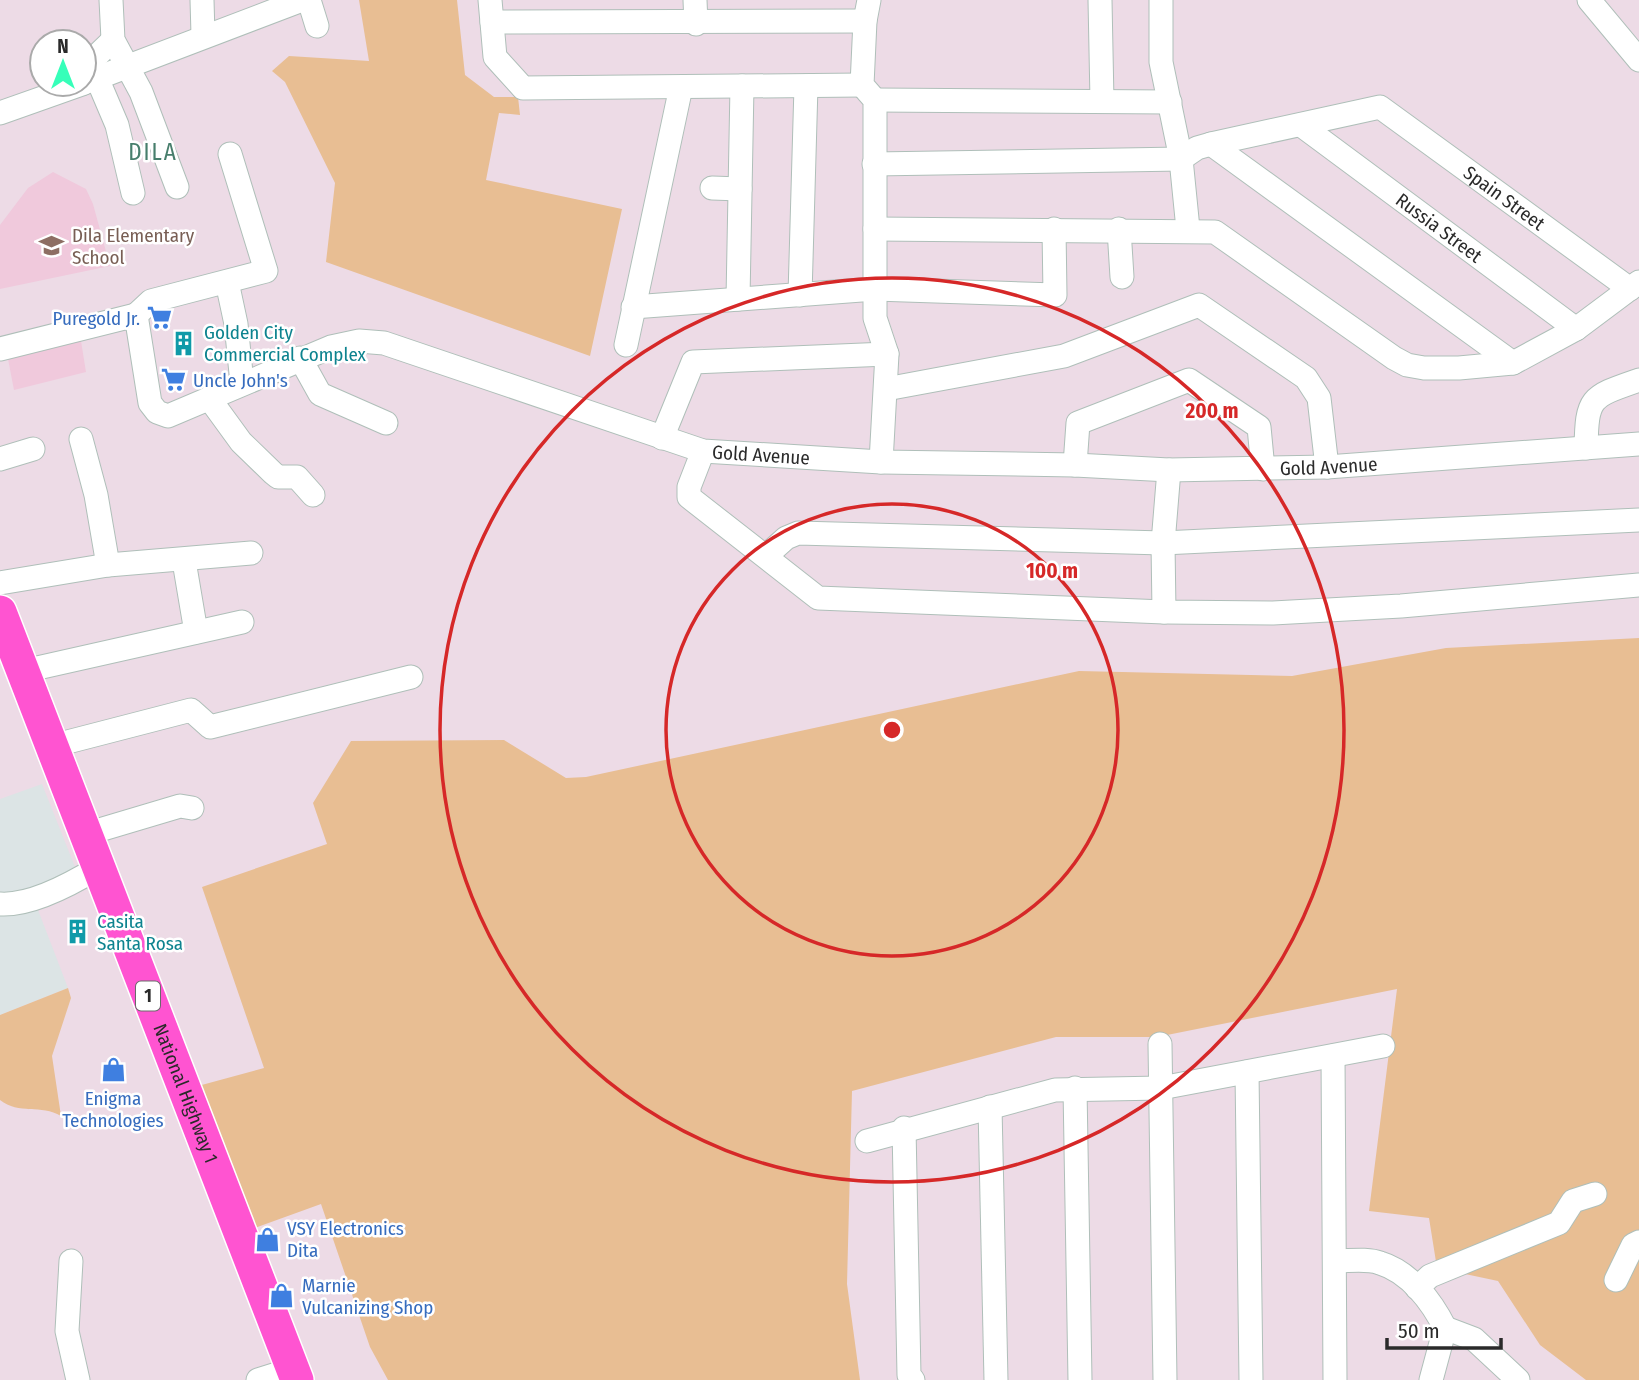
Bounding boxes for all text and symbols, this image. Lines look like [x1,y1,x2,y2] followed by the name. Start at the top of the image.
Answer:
[28,28,98,98] north arrow
[57,35,69,58] text: N
[128,138,178,166] district label: DILA
[1459,160,1550,235] street label: Spain Street
[1391,188,1487,267] street label: Russia Street
[72,224,195,269] place label: Dila Elementary School
[38,232,66,260] school or university icon: Dila Elementary School
[146,304,174,332] supermarket icon: Puregold Jr.
[53,307,140,330] place label: Puregold Jr.
[204,321,367,366] place label: Golden City Commercial Complex
[170,329,198,357] building icon: Golden City Commercial Complex
[159,366,187,394] supermarket icon: Uncle John's
[193,369,288,392] place label: Uncle John's
[1184,398,1239,424] text: 200 m
[712,440,810,469] street label: Gold Avenue
[1280,452,1378,479] street label: Gold Avenue
[1026,558,1078,584] text: 100 m
[880,718,904,742] centre of rings
[97,910,183,955] place label: Casita Santa Rosa
[63,918,91,946] building icon: Casita Santa Rosa
[136,981,160,1010] road number: 1
[149,1020,223,1166] street label: National Highway 1
[99,1056,127,1084] shop icon: Enigma Technologies
[62,1087,164,1132] place label: Enigma Technologies
[287,1217,404,1262] place label: VSY Electronics Dita
[253,1225,281,1253] shop icon: VSY Electronics Dita
[302,1274,433,1319] place label: Marnie Vulcanizing Shop
[268,1282,296,1310] shop icon: Marnie Vulcanizing Shop
[1387,1306,1501,1350] scale bar
[1398,1318,1440,1344] text: 50 m

